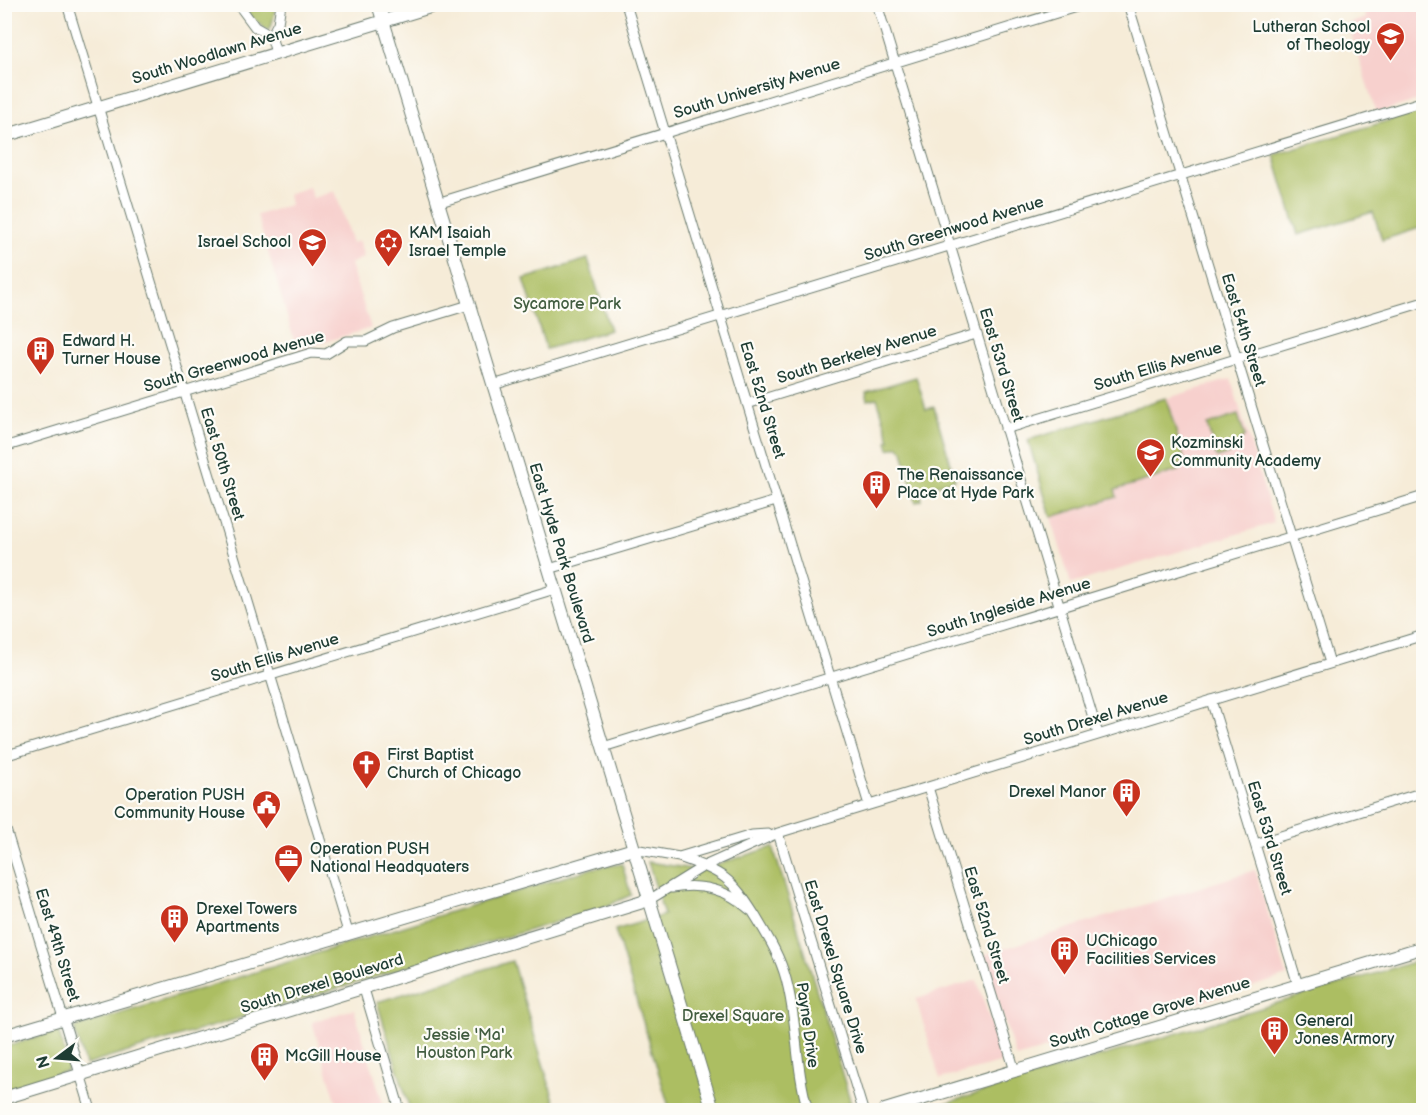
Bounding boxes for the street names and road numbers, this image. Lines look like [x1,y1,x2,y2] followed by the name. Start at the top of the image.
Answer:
[130,19,305,89] street label: South Woodlawn Avenue
[671,54,843,123] street label: South University Avenue
[862,192,1047,265] street label: South Greenwood Avenue
[1217,271,1269,389] street label: East 54th Street
[975,306,1027,424] street label: East 53rd Street
[775,322,940,388] street label: South Berkeley Avenue
[142,327,327,397] street label: South Greenwood Avenue
[1092,338,1225,396] street label: South Ellis Avenue
[735,339,789,461] street label: East 52nd Street
[196,405,248,523] street label: East 50th Street
[525,461,597,645] street label: East Hyde Park Boulevard
[925,574,1094,642] street label: South Ingleside Avenue
[209,629,342,687] street label: South Ellis Avenue
[1021,688,1171,750] street label: South Drexel Avenue
[1243,779,1295,897] street label: East 53rd Street
[959,864,1013,986] street label: East 52nd Street
[799,878,871,1057] street label: East Drexel Square Drive
[31,886,83,1004] street label: East 49th Street
[238,950,406,1018] street label: South Drexel Boulevard
[1047,973,1253,1053] street label: South Cottage Grove Avenue
[792,981,822,1069] street label: Payne Drive

